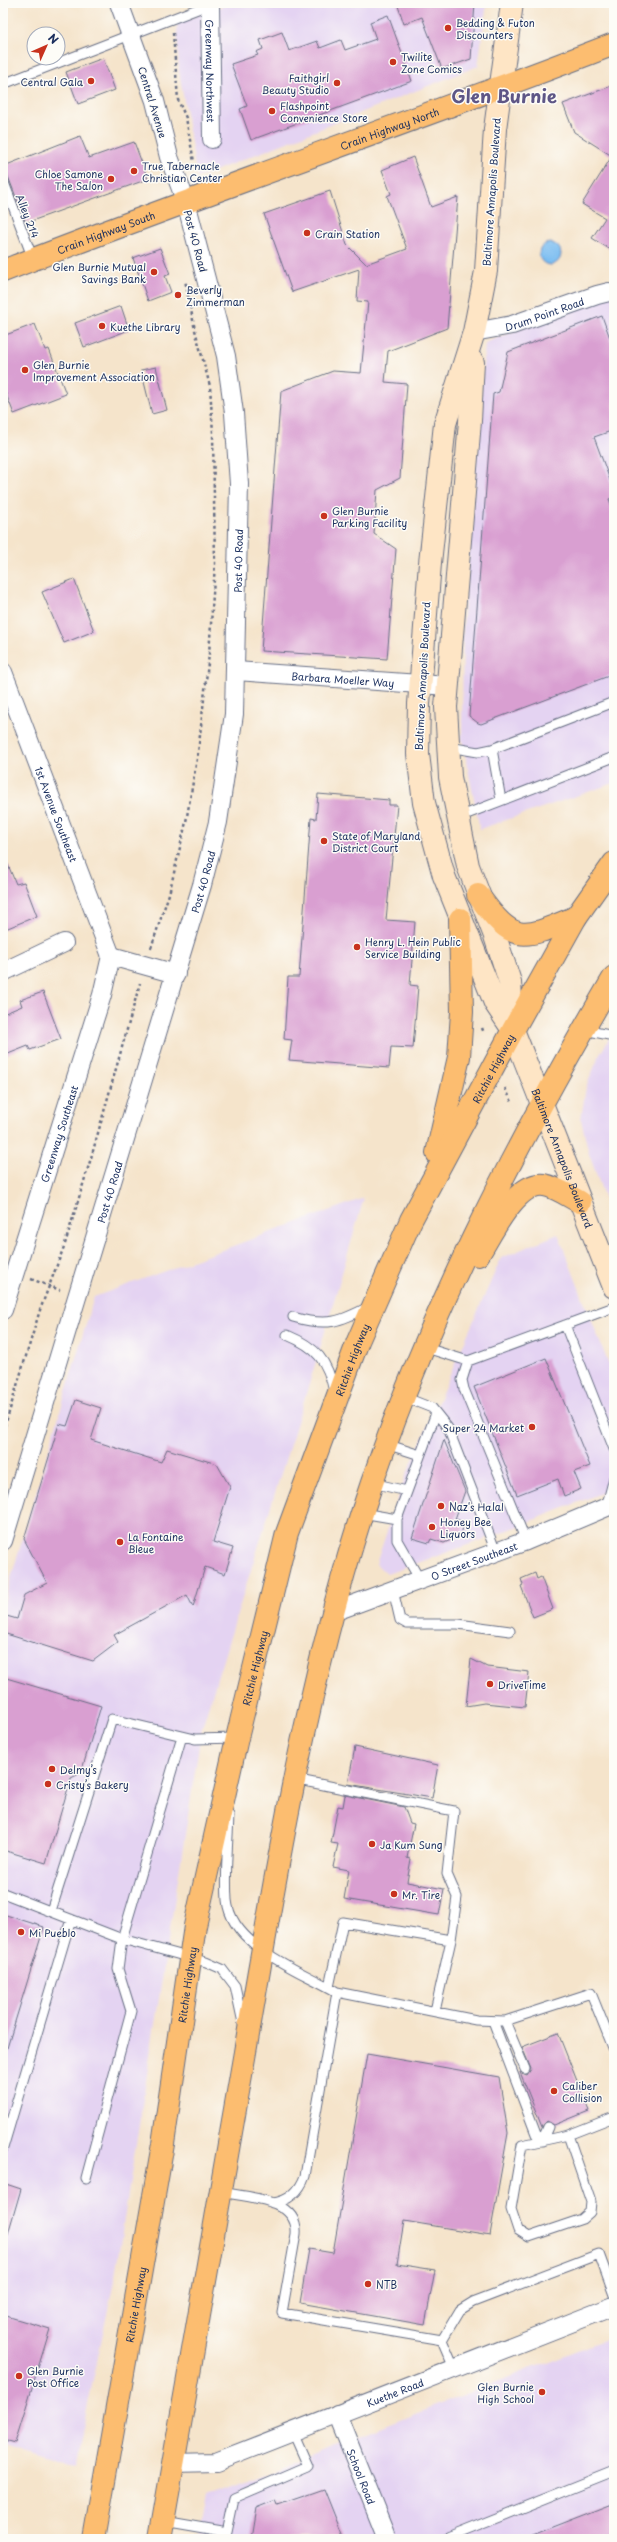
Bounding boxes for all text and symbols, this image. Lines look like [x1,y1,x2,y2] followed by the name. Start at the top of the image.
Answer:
[456,15,535,42] place label: Bedding & Futon Discounters
[203,19,219,123] street label: Greenway Northwest
[443,23,453,33] marker: Bedding & Futon Discounters
[26,26,66,66] north arrow
[44,29,63,48] text: N
[401,49,462,76] place label: Twilite Zone Comics
[388,57,398,67] marker: Twilite Zone Comics
[135,64,171,140] street label: Central Avenue
[262,70,329,97] place label: Faithgirl Beauty Studio
[20,74,84,89] place label: Central Gala
[86,76,96,86] marker: Central Gala
[332,78,342,88] marker: Faithgirl Beauty Studio
[451,82,557,109] district label: Glen Burnie
[280,98,367,125] place label: Flashpoint Convenience Store
[338,103,441,153] street label: Crain Highway North
[267,106,277,116] marker: Flashpoint Convenience Store
[478,117,504,267] street label: Baltimore Annapolis Boulevard
[142,158,223,185] place label: True Tabernacle Christian Center
[35,166,103,193] place label: Chloe Samone The Salon
[129,166,139,176] marker: True Tabernacle Christian Center
[106,174,116,184] marker: Chloe Samone The Salon
[12,192,43,241] street label: Alley 214
[55,207,157,257] street label: Crain Highway South
[180,208,212,274] street label: Post 40 Road
[315,226,380,241] place label: Crain Station
[302,228,312,238] marker: Crain Station
[53,259,146,286] place label: Glen Burnie Mutual Savings Bank
[149,267,159,277] marker: Glen Burnie Mutual Savings Bank
[186,282,245,309] place label: Beverly Zimmerman
[173,290,183,300] marker: Beverly Zimmerman
[504,293,586,334] street label: Drum Point Road
[110,319,181,334] place label: Kuethe Library
[97,321,107,331] marker: Kuethe Library
[33,357,155,384] place label: Glen Burnie Improvement Association
[20,365,30,375] marker: Glen Burnie Improvement Association
[332,503,407,530] place label: Glen Burnie Parking Facility
[319,511,329,521] marker: Glen Burnie Parking Facility
[229,528,246,593] street label: Post 40 Road
[411,601,433,751] street label: Baltimore Annapolis Boulevard
[291,667,395,690] street label: Barbara Moeller Way
[32,764,82,864] street label: 1st Avenue Southeast
[332,828,420,855] place label: State of Maryland District Court
[319,836,329,846] marker: State of Maryland District Court
[187,849,218,914] street label: Post 40 Road
[365,934,461,961] place label: Henry L. Hein Public Service Building
[352,942,362,952] marker: Henry L. Hein Public Service Building
[468,1031,518,1106] street label: Ritchie Highway
[36,1083,81,1184] street label: Greenway Southeast
[529,1086,597,1230] street label: Baltimore Annapolis Boulevard
[92,1159,125,1224] street label: Post 40 Road
[331,1321,373,1398] street label: Ritchie Highway
[443,1420,524,1435] place label: Super 24 Market
[527,1422,537,1432] marker: Super 24 Market
[449,1499,504,1514] place label: Naz's Halal
[436,1501,446,1511] marker: Naz's Halal
[440,1514,492,1541] place label: Honey Bee Liquors
[427,1522,437,1532] marker: Honey Bee Liquors
[128,1529,184,1556] place label: La Fontaine Bleue
[115,1537,125,1547] marker: La Fontaine Bleue
[428,1537,519,1583] street label: O Street Southeast
[238,1629,271,1707] street label: Ritchie Highway
[498,1677,546,1692] place label: DriveTime
[485,1679,495,1689] marker: DriveTime
[60,1762,97,1777] place label: Delmy’s
[47,1764,57,1774] marker: Delmy’s
[56,1777,129,1792] place label: Cristy’s Bakery
[43,1779,53,1789] marker: Cristy’s Bakery
[380,1837,443,1852] place label: Ja Kum Sung
[367,1839,377,1849] marker: Ja Kum Sung
[402,1887,440,1902] place label: Mr. Tire
[389,1889,399,1899] marker: Mr. Tire
[29,1925,76,1940] place label: Mi Pueblo
[16,1927,26,1937] marker: Mi Pueblo
[173,1946,200,2024] street label: Ritchie Highway
[562,2078,602,2105] place label: Caliber Collision
[549,2086,559,2096] marker: Caliber Collision
[121,2265,150,2344] street label: Ritchie Highway
[376,2277,398,2292] place label: NTB
[363,2279,373,2289] marker: NTB
[27,2363,84,2390] place label: Glen Burnie Post Office
[14,2371,24,2381] marker: Glen Burnie Post Office
[364,2374,426,2410] street label: Kuethe Road
[477,2379,535,2406] place label: Glen Burnie High School
[537,2387,547,2397] marker: Glen Burnie High School
[344,2446,380,2506] street label: School Road

